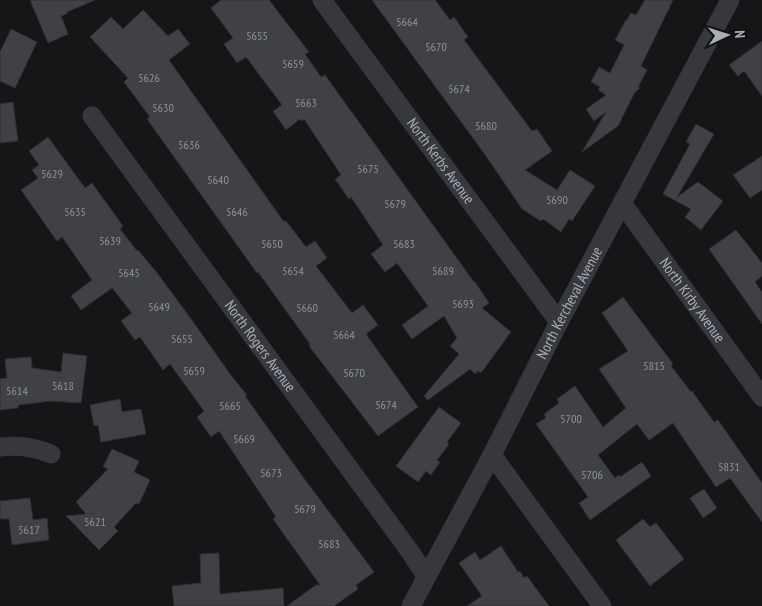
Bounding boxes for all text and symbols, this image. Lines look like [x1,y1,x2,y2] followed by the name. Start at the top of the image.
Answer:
[702,10,752,60] north arrow
[396,14,418,29] house number: 5664
[246,28,268,43] house number: 5655
[731,30,749,38] text: N
[425,39,447,54] house number: 5670
[282,56,304,71] house number: 5659
[138,70,160,85] house number: 5626
[448,81,470,96] house number: 5674
[295,95,317,110] house number: 5663
[152,100,174,115] house number: 5630
[403,114,479,208] street label: North Kerbs Avenue
[475,118,497,133] house number: 5680
[178,137,200,152] house number: 5636
[357,161,379,176] house number: 5675
[41,166,63,181] house number: 5629
[207,172,229,187] house number: 5640
[546,192,568,207] house number: 5690
[384,196,406,211] house number: 5679
[64,204,86,219] house number: 5635
[226,204,248,219] house number: 5646
[99,233,121,248] house number: 5639
[261,236,283,251] house number: 5650
[393,236,415,251] house number: 5683
[532,243,606,362] street label: North Kercheval Avenue
[656,254,730,346] street label: North Kirby Avenue
[282,263,304,278] house number: 5654
[432,263,454,278] house number: 5689
[118,265,140,280] house number: 5645
[221,296,300,395] street label: North Rogers Avenue
[452,296,474,311] house number: 5693
[148,299,170,314] house number: 5649
[296,300,318,315] house number: 5660
[333,327,355,342] house number: 5664
[171,331,193,346] house number: 5655
[643,358,665,373] house number: 5815
[183,363,205,378] house number: 5659
[343,365,365,380] house number: 5670
[52,378,74,393] house number: 5618
[6,383,28,398] house number: 5614
[375,397,397,412] house number: 5674
[219,398,241,413] house number: 5665
[560,411,582,426] house number: 5700
[233,431,255,446] house number: 5669
[718,459,740,474] house number: 5831
[260,465,282,480] house number: 5673
[581,467,603,482] house number: 5706
[294,501,316,516] house number: 5679
[84,514,106,529] house number: 5621
[18,522,40,537] house number: 5617
[318,536,340,551] house number: 5683

